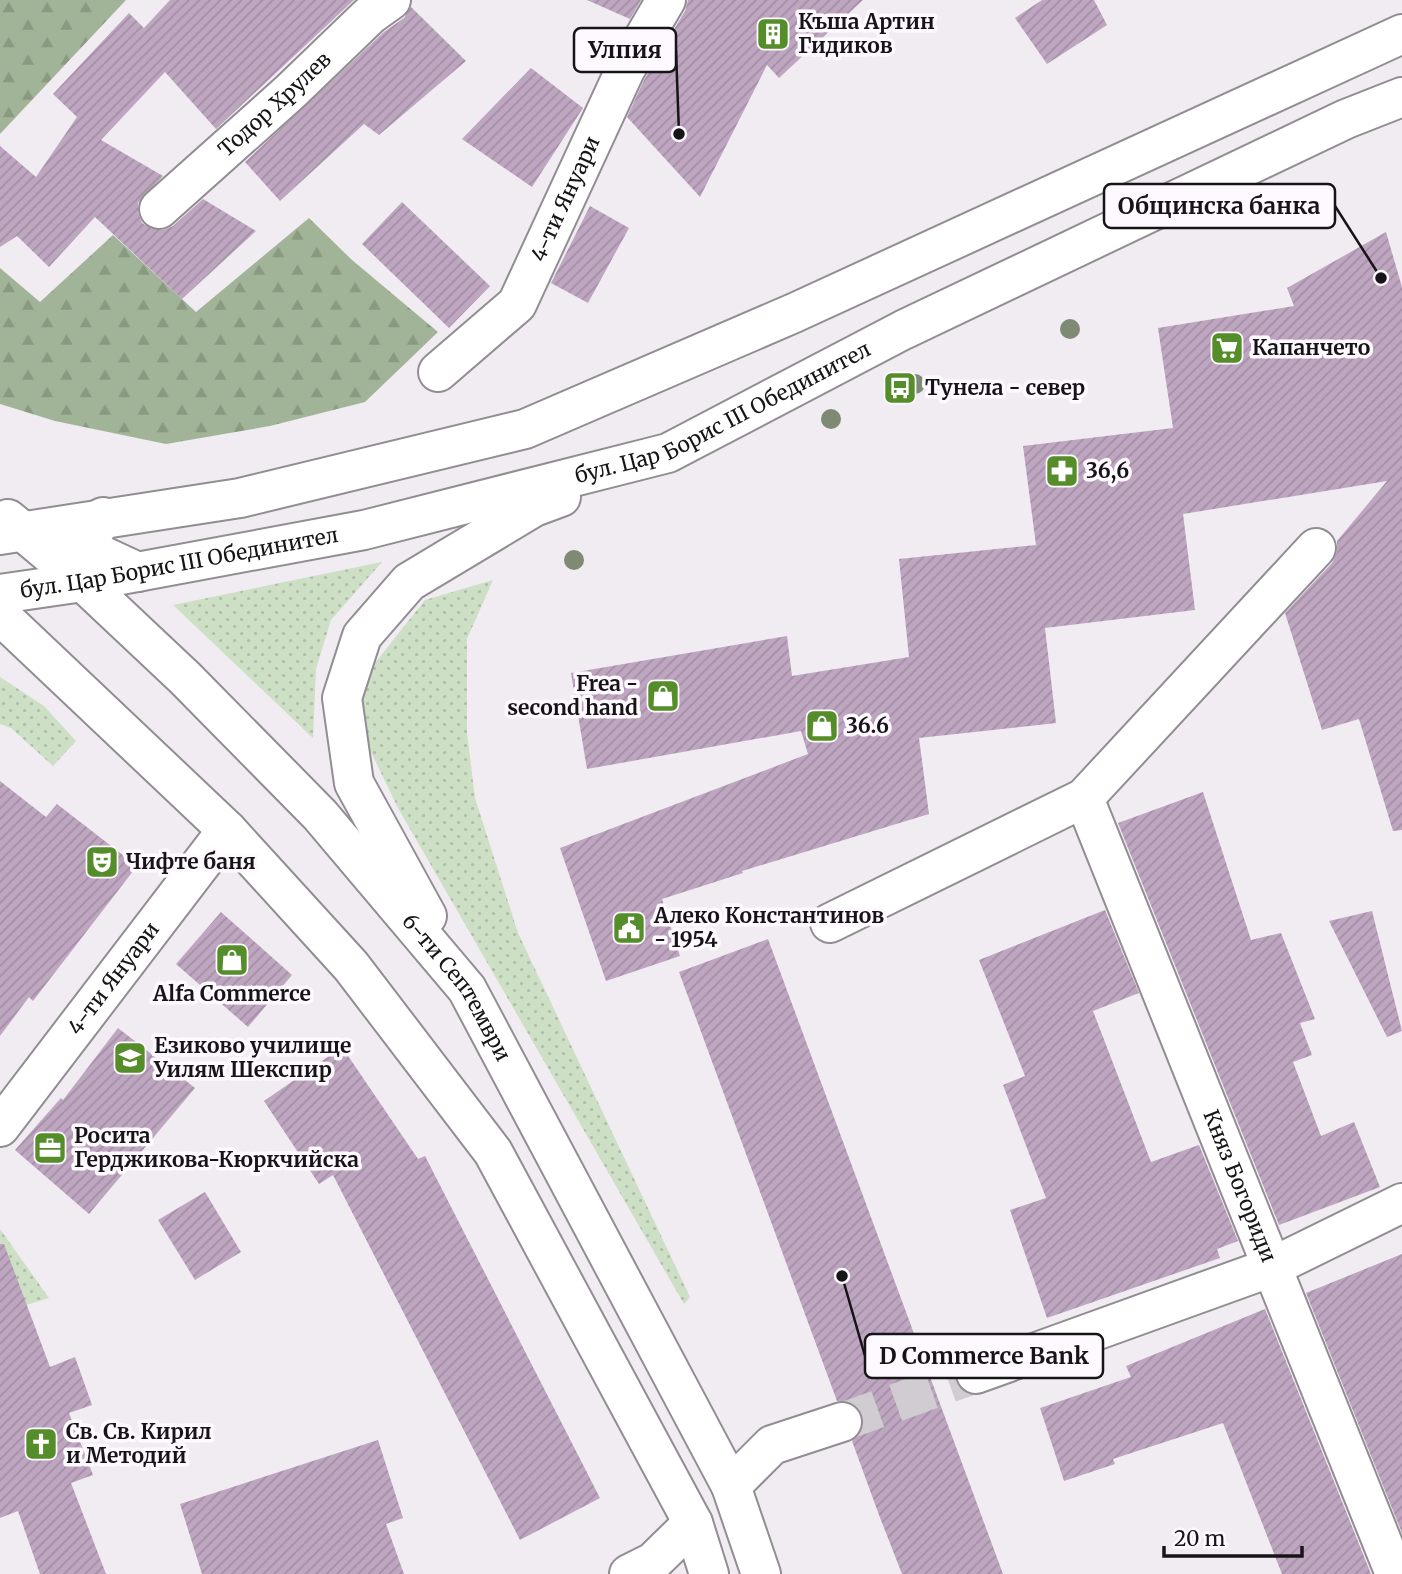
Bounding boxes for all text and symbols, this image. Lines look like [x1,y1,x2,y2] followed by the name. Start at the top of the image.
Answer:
[798,8,935,59] place label: Къша Артин Гидиков
[754,15,792,53] building icon: Къша Артин Гидиков
[574,28,676,72] callout: Улпия
[587,35,662,64] text: Улпия
[213,46,337,163] street label: Тодор Хрулев
[525,132,606,266] street label: 4-ти Януари
[1104,184,1335,228] callout: Общинска банка
[1118,191,1320,220] text: Общинска банка
[1208,329,1246,367] supermarket icon: Капанчето
[1252,334,1370,361] place label: Капанчето
[572,335,875,489] street label: бул. Цар Борис III Обединител
[881,369,919,407] bus stop icon: Тунела - север
[925,374,1085,401] place label: Тунела - север
[1043,452,1081,490] pharmacy icon: 36,6
[1086,457,1129,484] place label: 36,6
[19,521,340,604] street label: бул. Цар Борис III Обединител
[507,670,638,721] place label: Frea - second hand
[644,677,682,715] shop icon: Frea - second hand
[803,707,841,745] shop icon: 36.6
[846,712,889,739] place label: 36.6
[83,843,121,881] theatre icon: Чифте баня
[126,848,256,875] place label: Чифте баня
[653,902,884,953] place label: Алеко Константинов - 1954
[396,908,517,1066] street label: 6-ти Септември
[610,909,648,947] public building icon: Алеко Константинов - 1954
[61,916,165,1040] street label: 4-ти Януари
[213,941,251,979] shop icon: Alfa Commerce
[152,980,311,1007] place label: Alfa Commerce
[153,1032,351,1083] place label: Езиково училище Уилям Шекспир
[111,1039,149,1077] school or university icon: Езиково училище Уилям Шекспир
[1197,1106,1283,1266] street label: Княз Богориди
[74,1122,359,1173] place label: Росита Герджикова-Кюркчийска
[31,1129,69,1167] office icon: Росита Герджикова-Кюркчийска
[865,1334,1103,1378] callout: D Commerce Bank
[879,1341,1089,1370] text: D Commerce Bank
[66,1418,212,1469] place label: Св. Св. Кирил и Методий
[22,1425,60,1463] church icon: Св. Св. Кирил и Методий
[1164,1514,1302,1558] scale bar
[1174,1525,1226,1552] text: 20 m

